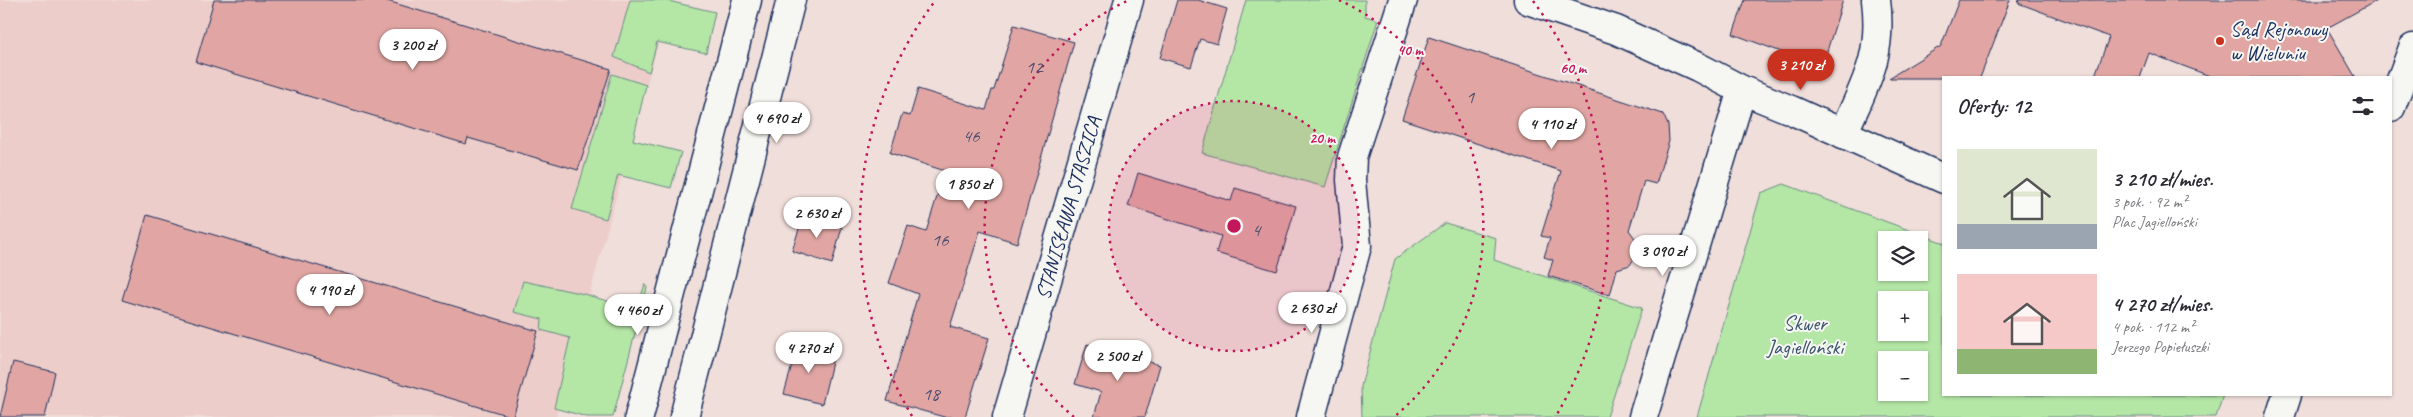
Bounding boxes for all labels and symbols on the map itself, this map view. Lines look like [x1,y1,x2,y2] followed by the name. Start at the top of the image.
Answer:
[2230,16,2329,66] place label: Sąd Rejonowy w Wieluniu
[361,28,465,71] pin: 3 200 zł
[2214,35,2226,47] marker: Sąd Rejonowy w Wieluniu
[1397,41,1424,60] text: 40 m
[1749,48,1853,91] pin: 3 210 zł
[1025,55,1044,79] house number: 12
[1560,59,1587,78] text: 60 m
[1466,85,1476,109] house number: 1
[725,102,829,144] pin: 4 690 zł
[1500,108,1604,150] pin: 4 110 zł
[1029,113,1107,303] street label: STANISŁAWA STASZICA
[962,124,981,148] house number: 46
[1309,129,1336,148] text: 20 m
[917,168,1021,210] pin: 1 850 zł
[765,196,869,239] pin: 2 630 zł
[1225,217,1243,235] centre of rings
[1252,218,1263,242] house number: 4
[931,228,950,252] house number: 16
[1611,234,1715,277] pin: 3 090 zł
[278,274,382,316] pin: 4 190 zł
[1260,292,1364,334] pin: 2 630 zł
[586,294,690,336] pin: 4 460 zł
[1766,310,1846,360] park label: Skwer Jagielloński
[757,332,861,374] pin: 4 270 zł
[1066,340,1170,382] pin: 2 500 zł
[922,382,942,406] house number: 18

